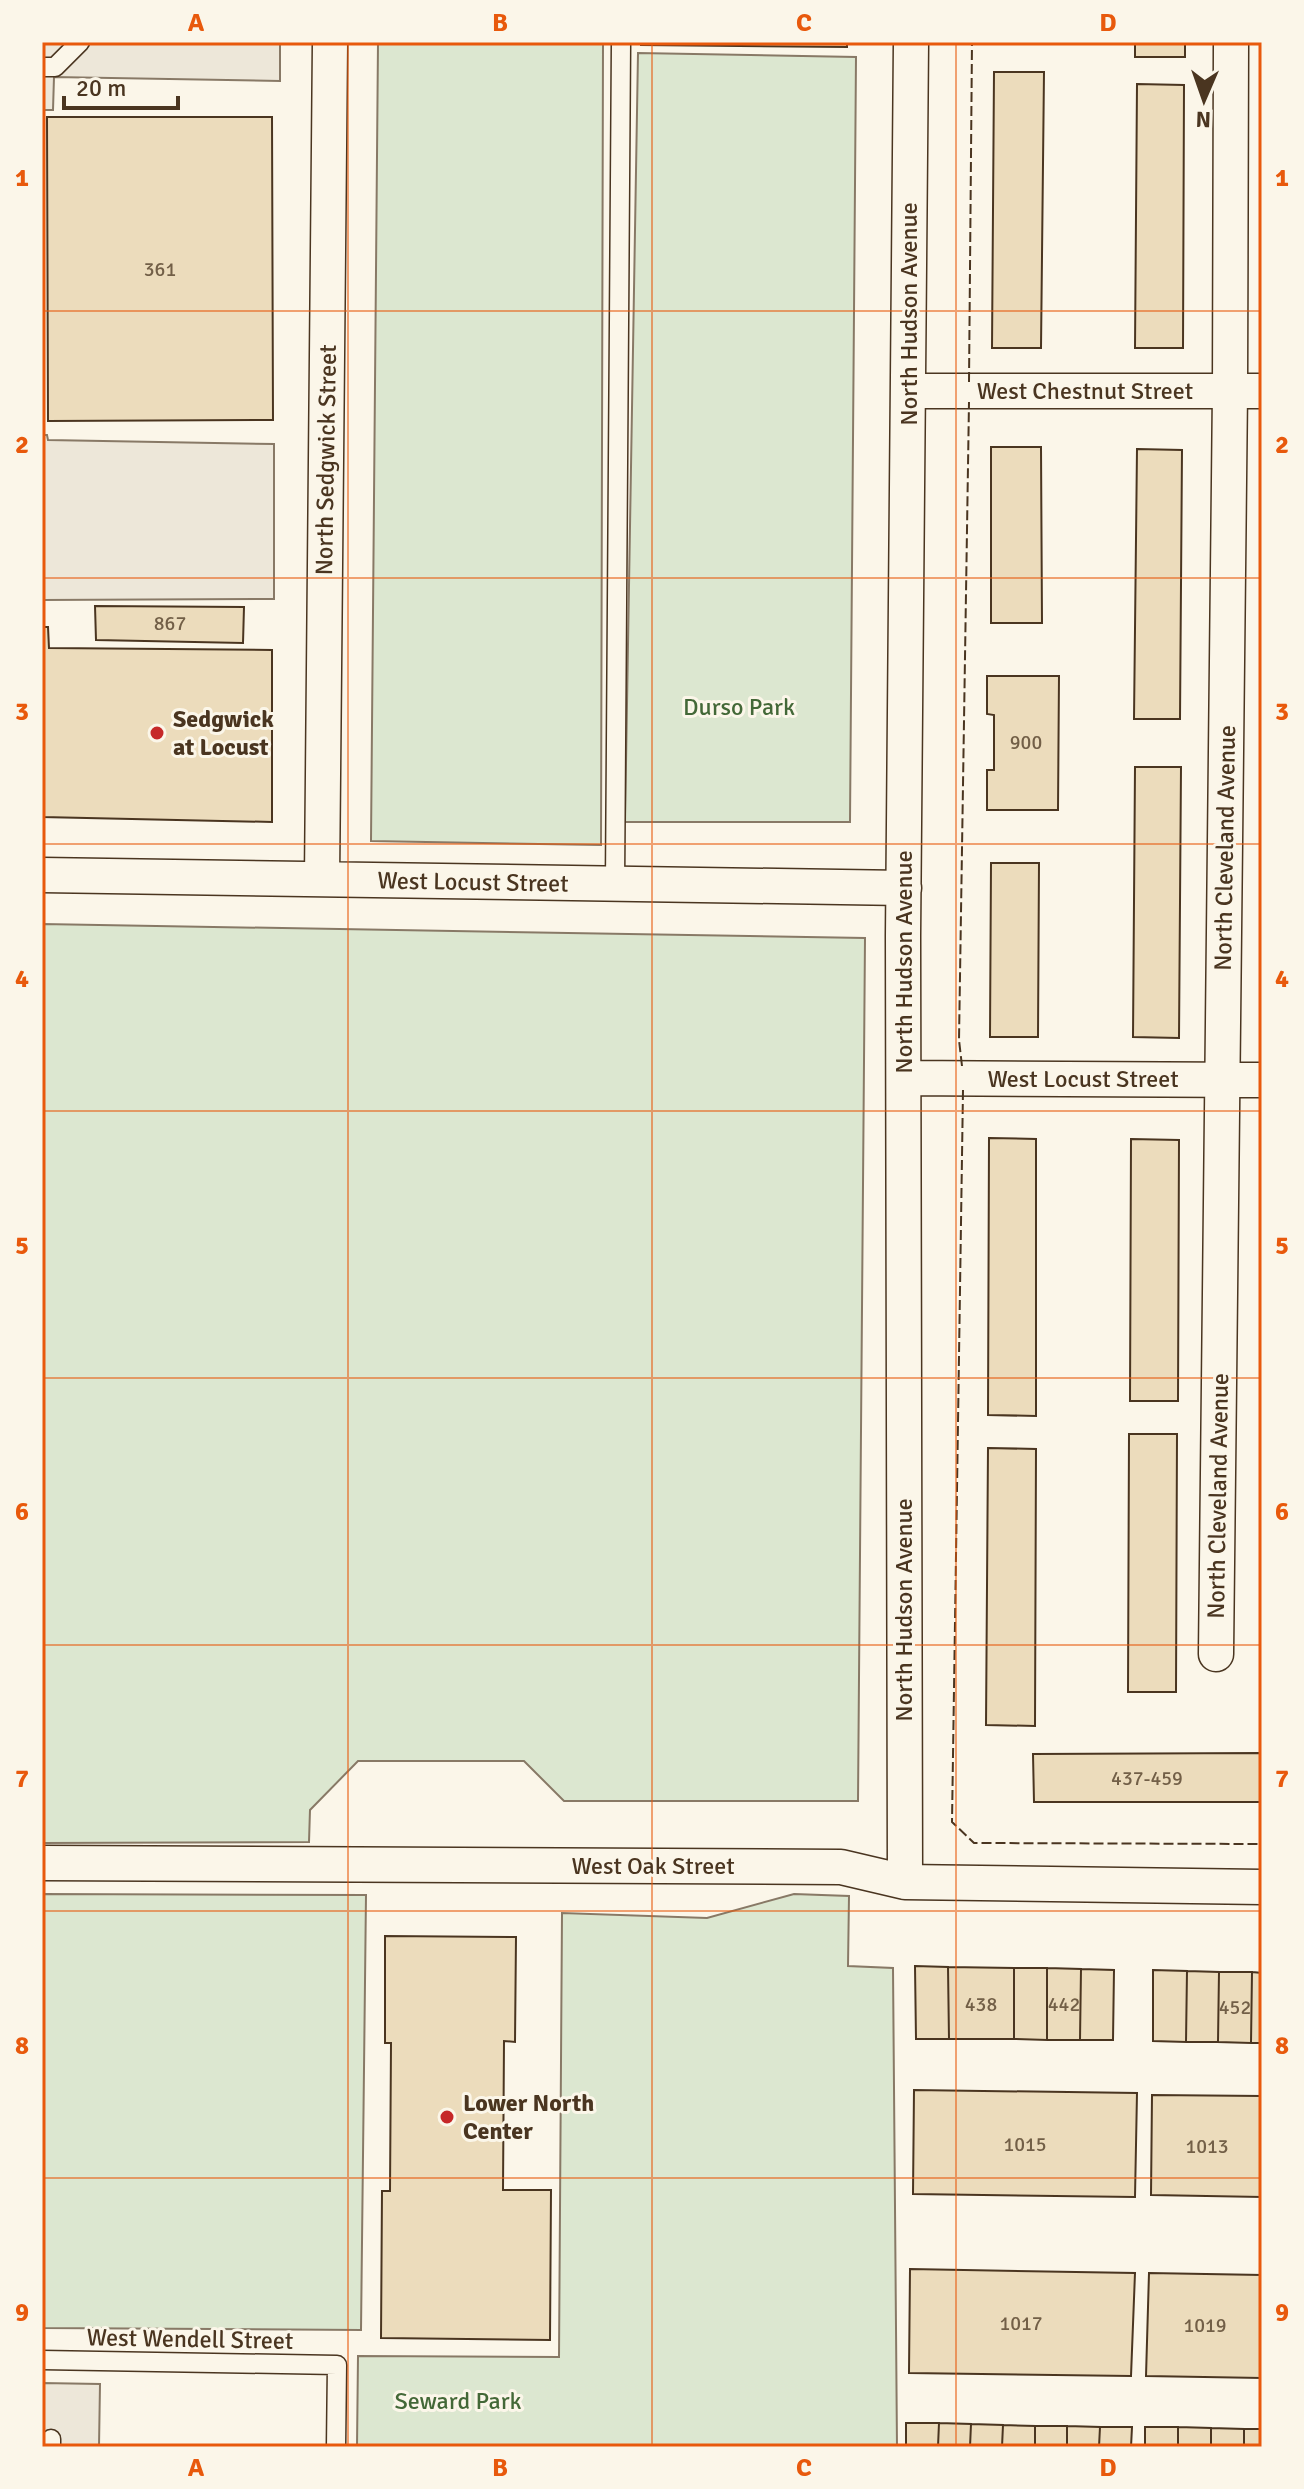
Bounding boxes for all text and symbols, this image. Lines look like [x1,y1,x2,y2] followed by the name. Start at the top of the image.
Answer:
[188,7,205,39] text: A
[492,7,508,39] text: B
[796,7,812,39] text: C
[1099,7,1117,39] text: D
[64,60,178,110] scale bar
[1164,60,1244,140] north arrow
[76,73,126,103] text: 20 m
[1195,106,1211,133] text: N
[15,162,29,194] text: 1
[1275,162,1289,194] text: 1
[894,202,924,426] street label: North Hudson Avenue
[144,257,176,282] house number: 361
[309,344,343,576] street label: North Sedgwick Street
[977,376,1193,406] street label: West Chestnut Street
[15,429,29,461] text: 2
[1275,429,1289,461] text: 2
[154,611,186,636] house number: 867
[683,692,795,722] park label: Durso Park
[15,696,29,728] text: 3
[1275,696,1289,728] text: 3
[173,704,274,762] place label: Sedgwick at Locust
[148,724,166,742] marker: Sedgwick at Locust
[1208,725,1242,971] street label: North Cleveland Avenue
[1010,730,1042,755] house number: 900
[889,850,919,1074] street label: North Hudson Avenue
[377,865,569,899] street label: West Locust Street
[15,963,29,995] text: 4
[1275,963,1289,995] text: 4
[987,1064,1179,1094] street label: West Locust Street
[15,1230,29,1262] text: 5
[1275,1230,1289,1262] text: 5
[1201,1373,1235,1619] street label: North Cleveland Avenue
[15,1496,29,1528] text: 6
[1275,1496,1289,1528] text: 6
[889,1498,919,1722] street label: North Hudson Avenue
[15,1763,29,1795] text: 7
[1275,1763,1289,1795] text: 7
[1111,1766,1183,1791] house number: 437-459
[571,1851,735,1881] street label: West Oak Street
[965,1992,997,2017] house number: 438
[1048,1992,1080,2017] house number: 442
[1219,1995,1251,2020] house number: 452
[15,2030,29,2062] text: 8
[1275,2030,1289,2062] text: 8
[463,2088,594,2146] place label: Lower North Center
[438,2108,456,2126] marker: Lower North Center
[1003,2132,1047,2157] house number: 1015
[1185,2134,1229,2159] house number: 1013
[15,2297,29,2329] text: 9
[1275,2297,1289,2329] text: 9
[999,2311,1043,2336] house number: 1017
[1183,2313,1227,2338] house number: 1019
[86,2322,294,2356] street label: West Wendell Street
[394,2386,522,2416] park label: Seward Park
[188,2452,205,2484] text: A
[492,2452,508,2484] text: B
[796,2452,812,2484] text: C
[1099,2452,1117,2484] text: D

